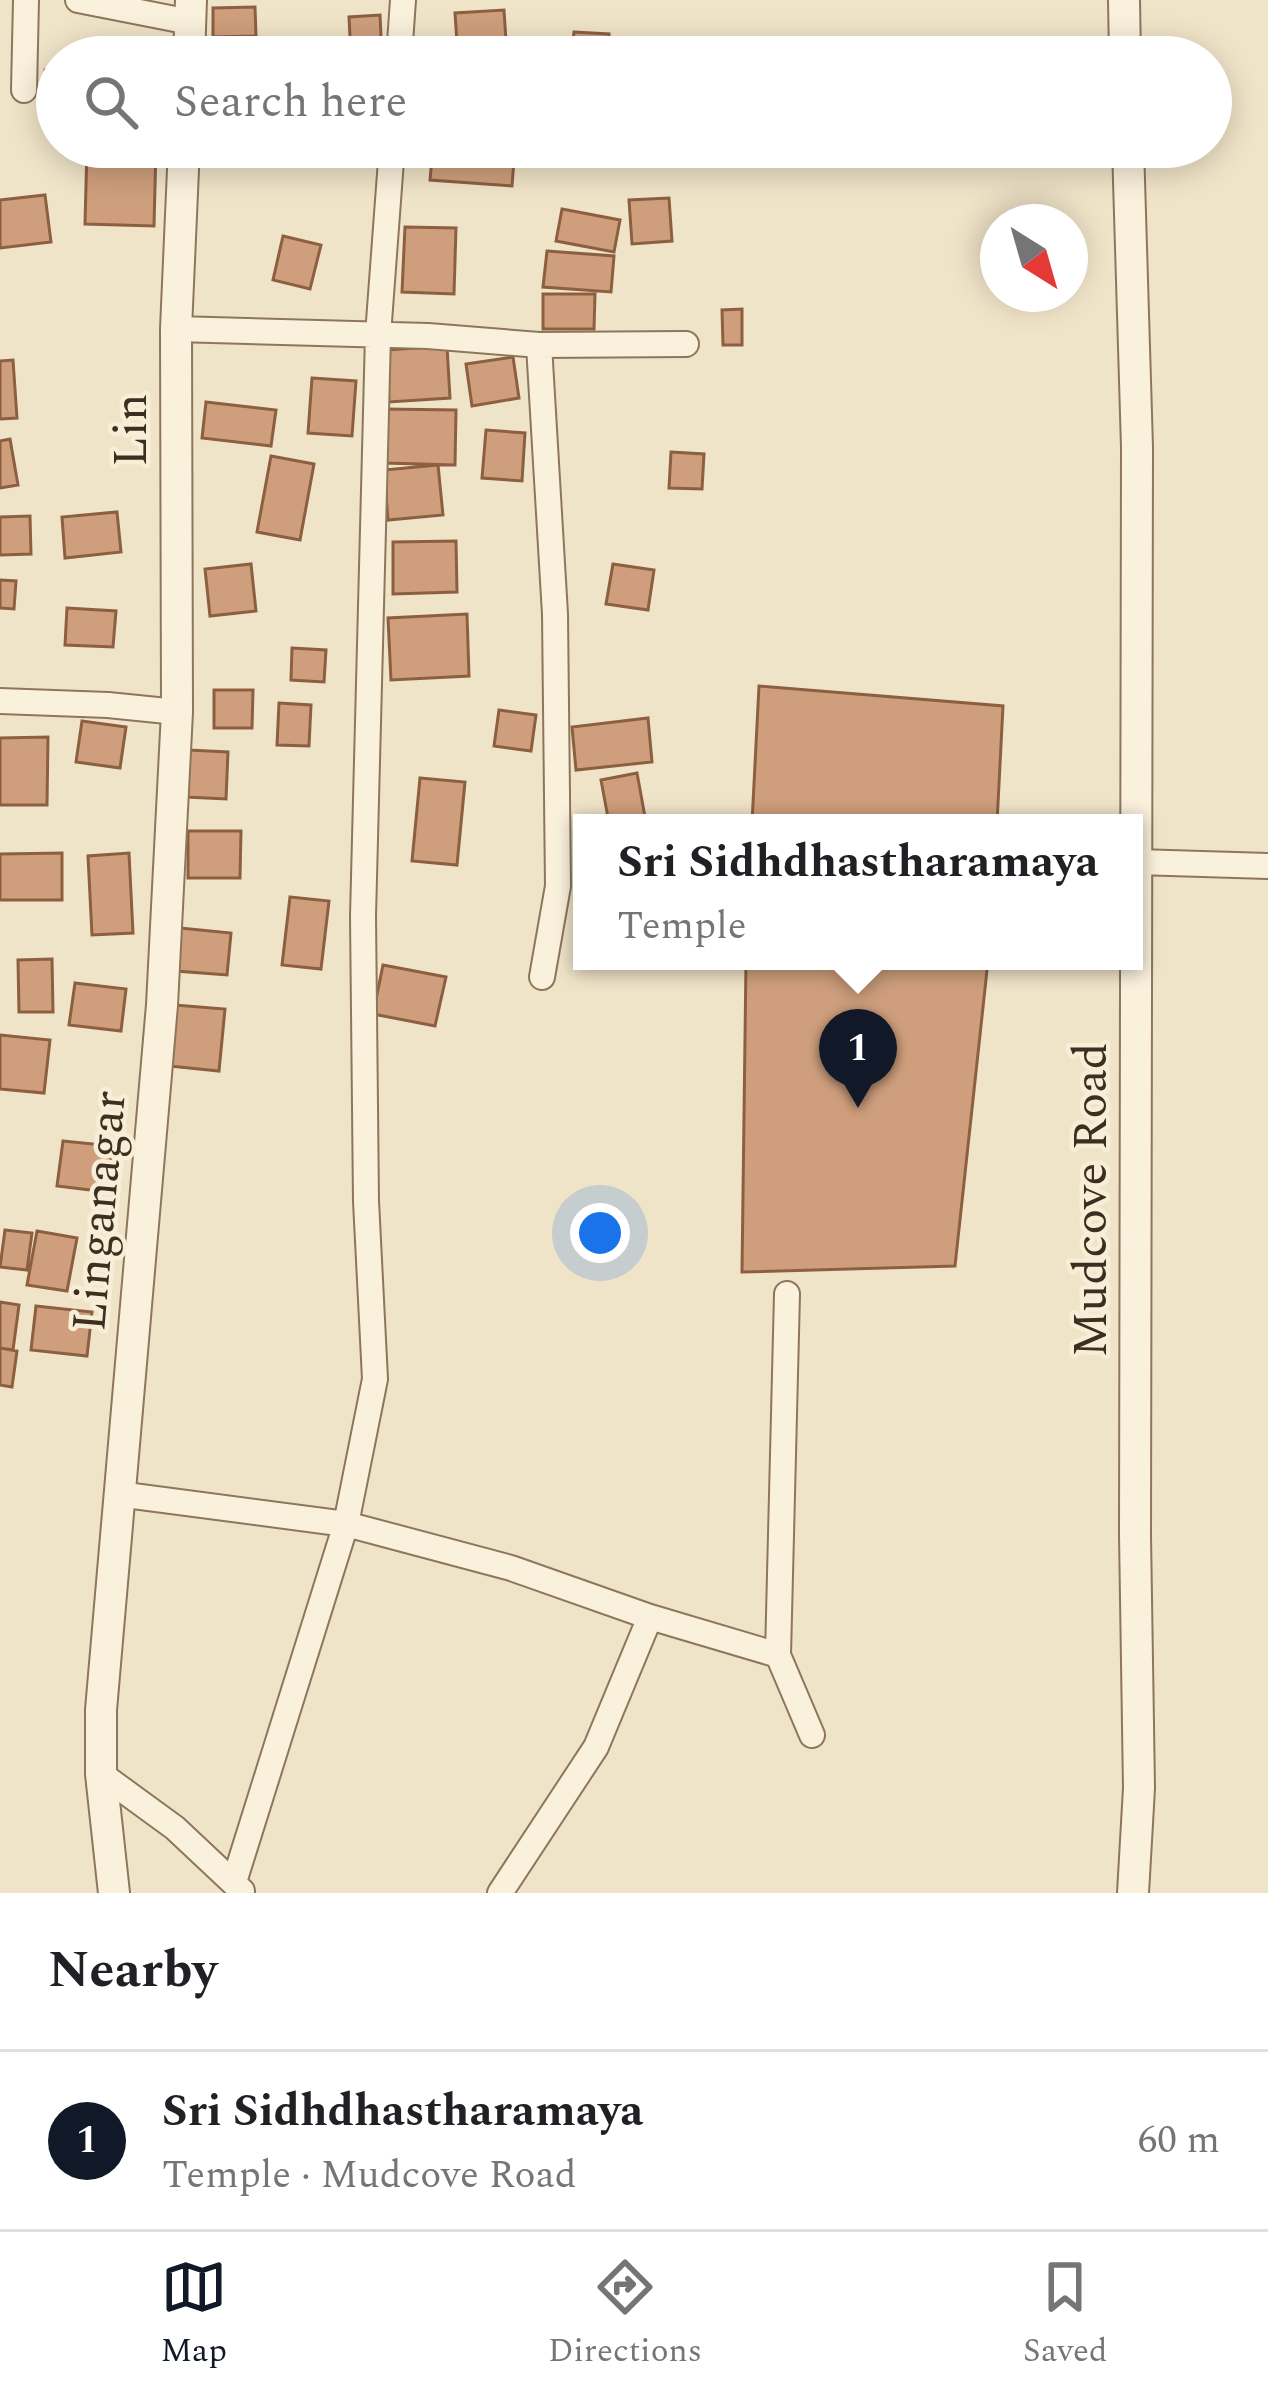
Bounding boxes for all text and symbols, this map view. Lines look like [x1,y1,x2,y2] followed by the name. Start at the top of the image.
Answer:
[36,36,1232,168] search box
[174,68,407,137] text: Search here
[78,69,144,135] icon: search
[980,204,1088,312] north arrow
[95,393,168,467] street label: Lin
[573,814,1143,970] popup
[617,828,1099,897] text: Sri Sidhdhastharamaya
[617,897,747,956] text: Temple
[819,1009,897,1108] pin: 1
[1055,1042,1128,1358] street label: Mudcove Road
[53,1088,147,1334] street label: Linganagar
[570,1203,630,1263] your location
[48,1932,217,2010] text: Nearby
[162,2077,643,2146] text: Sri Sidhdhastharamaya
[76,2111,98,2170] text: 1
[1138,2111,1220,2170] text: 60 m
[162,2146,577,2205] text: Temple · Mudcove Road
[160,2254,227,2376] tab: Map
[548,2254,702,2376] tab: Directions
[1023,2254,1108,2376] tab: Saved

